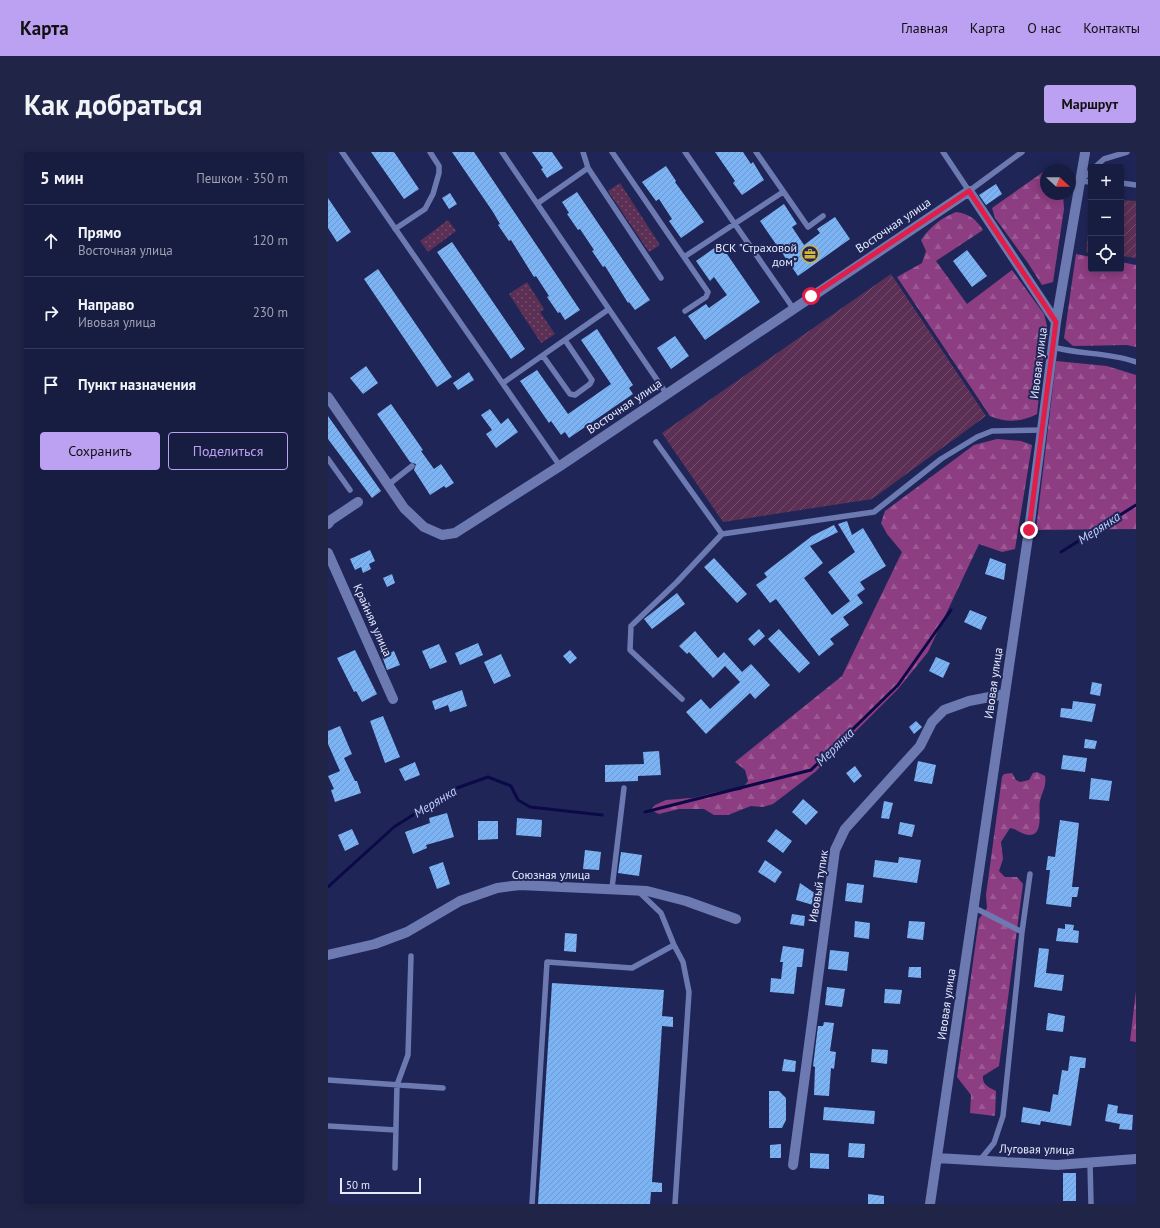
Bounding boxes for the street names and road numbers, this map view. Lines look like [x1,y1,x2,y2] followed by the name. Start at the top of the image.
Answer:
[853,194,933,256] street label: Восточная улица
[1026,326,1050,400] street label: Ивовая улица
[584,375,664,437] street label: Восточная улица
[350,581,396,659] street label: Крайняя улица
[981,646,1005,720] street label: Ивовая улица
[805,848,831,923] street label: Ивовый тупик
[512,867,590,882] street label: Союзная улица
[934,967,958,1041] street label: Ивовая улица
[998,1141,1075,1157] street label: Луговая улица

